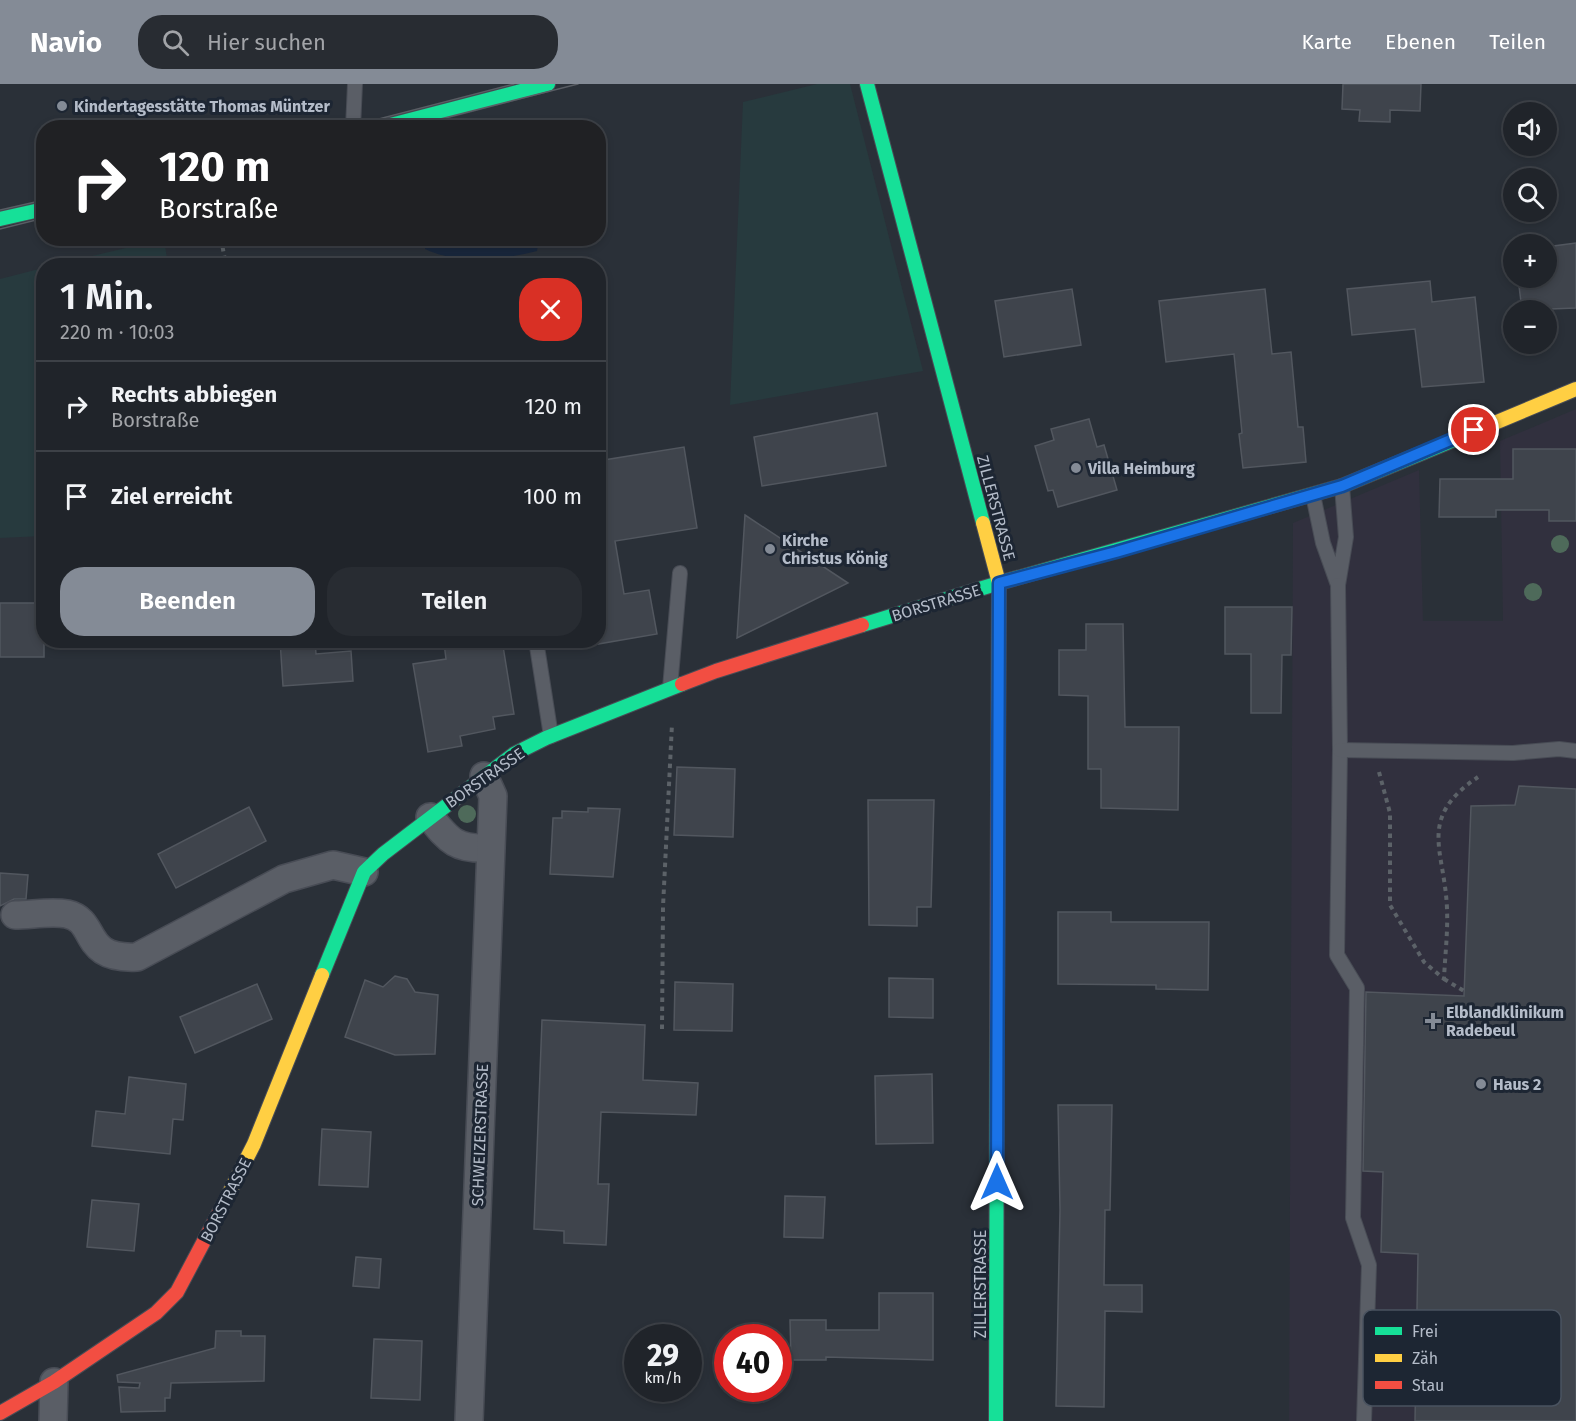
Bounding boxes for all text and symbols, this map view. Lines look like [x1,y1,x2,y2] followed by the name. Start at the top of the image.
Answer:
[138,15,558,69] search box
[30,26,102,59] text: Navio
[159,26,192,59] icon: search
[207,29,326,56] text: Hier suchen
[1301,29,1352,55] text: Karte
[1385,29,1456,55] text: Ebenen
[1489,29,1546,55] text: Teilen
[74,97,330,116] place label: Kindertagesstätte Thomas Müntzer
[55,99,69,113] marker: Kindertagesstätte Thomas Müntzer
[1503,102,1557,354] map controls
[1503,102,1557,156] button: sound
[159,142,270,192] text: 120 m
[60,144,138,222] icon: right
[1503,168,1557,222] button: search
[159,193,278,225] text: Borstraße
[1503,234,1557,288] button: +
[60,275,153,319] text: 1 Min.
[519,278,582,341] button: close
[1503,300,1557,354] button: −
[60,320,174,344] text: 220 m · 10:03
[111,381,277,408] text: Rechts abbiegen
[60,390,93,423] icon: right
[525,393,582,420] text: 120 m
[1448,404,1499,455] pin
[111,408,199,432] text: Borstraße
[1457,413,1490,446] icon: arrive
[973,453,1019,563] street label: ZILLERSTRASSE
[1087,459,1195,478] place label: Villa Heimburg
[1069,461,1083,475] marker: Villa Heimburg
[60,480,93,513] icon: arrive
[111,483,232,510] text: Ziel erreicht
[523,483,582,510] text: 100 m
[782,531,888,568] place label: Kirche Christus König
[763,542,777,556] marker: Kirche Christus König
[60,567,315,636] button: Beenden
[327,567,582,636] button: Teilen
[889,581,983,625] street label: BORSTRASSE
[442,744,528,812] street label: BORSTRASSE
[1446,1003,1564,1040] place label: Elblandklinikum Radebeul
[1424,1012,1442,1030] marker: Elblandklinikum Radebeul
[468,1063,492,1207] street label: SCHWEIZERSTRASSE
[1493,1075,1541,1094] place label: Haus 2
[1474,1077,1488,1091] marker: Haus 2
[965,1150,1029,1214] position arrow
[197,1155,255,1245] street label: BORSTRASSE
[971,1230,990,1338] street label: ZILLERSTRASSE
[1363,1310,1561,1406] legend
[1412,1322,1438,1341] text: Frei
[714,1324,792,1402] speed limit sign: 40
[647,1338,679,1374] text: 29
[1412,1349,1438,1368] text: Zäh
[644,1369,682,1387] text: km/h
[1412,1376,1444,1395] text: Stau

